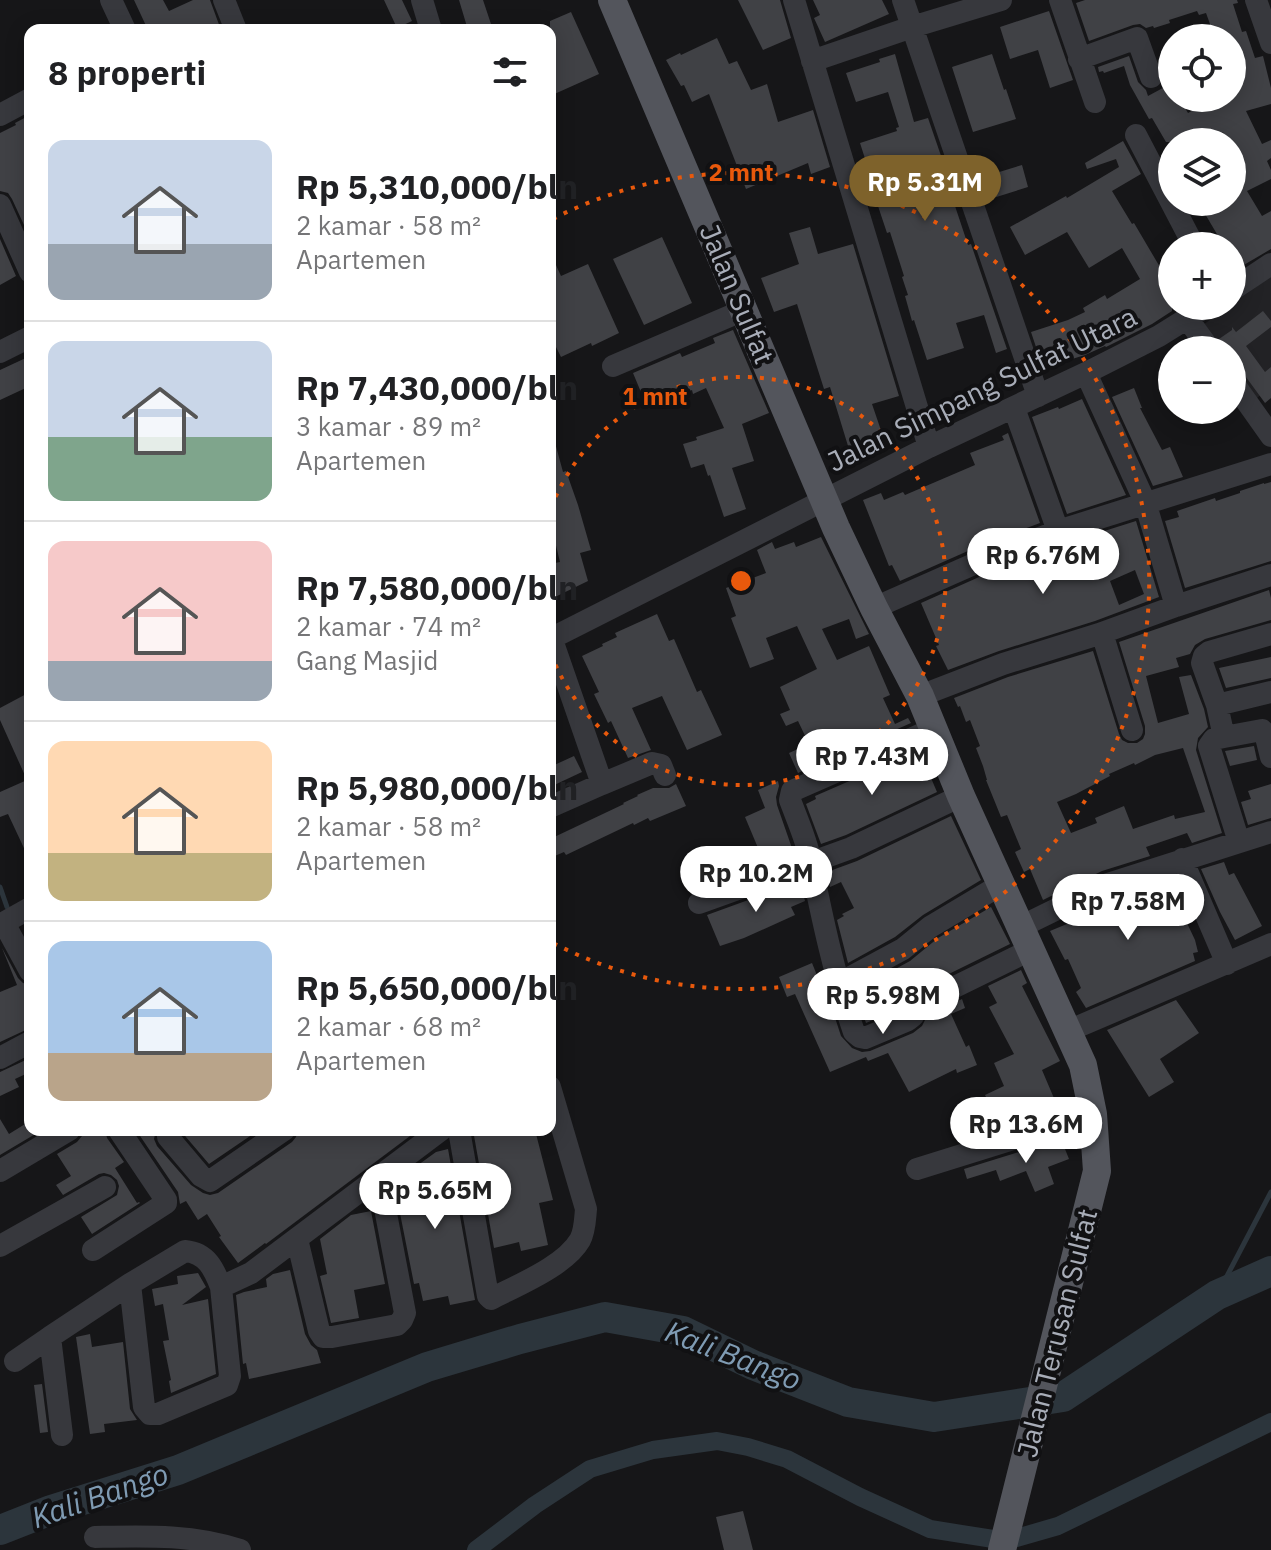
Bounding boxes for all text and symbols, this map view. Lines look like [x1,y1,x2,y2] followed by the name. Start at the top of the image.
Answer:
[1158,24,1246,424] map controls
[1158,24,1246,112] button: locate
[48,50,206,94] text: 8 properti
[488,50,532,94] icon: filters
[1158,128,1246,216] button: layers
[842,155,1008,223] pin: Rp 5.31M
[708,156,774,188] text: 2 mnt
[296,164,578,208] text: Rp 5,310,000/bln
[867,164,983,198] text: Rp 5.31M
[112,172,208,268] icon: home
[296,208,481,242] text: 2 kamar · 58 m²
[692,218,783,369] street label: Jalan Sulfat
[1158,232,1246,320] button: +
[296,242,426,276] text: Apartemen
[821,297,1143,480] street label: Jalan Simpang Sulfat Utara
[1158,336,1246,424] button: −
[296,365,578,409] text: Rp 7,430,000/bln
[112,373,208,469] icon: home
[622,380,688,412] text: 1 mnt
[296,409,481,443] text: 3 kamar · 89 m²
[296,443,426,477] text: Apartemen
[960,528,1126,596] pin: Rp 6.76M
[985,537,1101,571] text: Rp 6.76M
[296,565,578,609] text: Rp 7,580,000/bln
[727,567,755,595] centre of rings
[112,573,208,669] icon: home
[296,609,481,643] text: 2 kamar · 74 m²
[296,643,438,677] text: Gang Masjid
[789,729,955,797] pin: Rp 7.43M
[814,738,930,772] text: Rp 7.43M
[296,765,578,809] text: Rp 5,980,000/bln
[112,773,208,869] icon: home
[296,809,481,843] text: 2 kamar · 58 m²
[296,843,426,877] text: Apartemen
[673,846,839,914] pin: Rp 10.2M
[698,855,814,889] text: Rp 10.2M
[1045,874,1211,942] pin: Rp 7.58M
[1070,883,1186,917] text: Rp 7.58M
[296,965,578,1009] text: Rp 5,650,000/bln
[800,968,966,1036] pin: Rp 5.98M
[112,973,208,1069] icon: home
[825,977,941,1011] text: Rp 5.98M
[296,1009,481,1043] text: 2 kamar · 68 m²
[296,1043,426,1077] text: Apartemen
[943,1097,1109,1165] pin: Rp 13.6M
[968,1106,1084,1140] text: Rp 13.6M
[352,1163,518,1231] pin: Rp 5.65M
[377,1172,493,1206] text: Rp 5.65M
[1008,1205,1105,1461] street label: Jalan Terusan Sulfat
[660,1311,807,1398] water label: Kali Bango
[26,1453,173,1536] water label: Kali Bango

